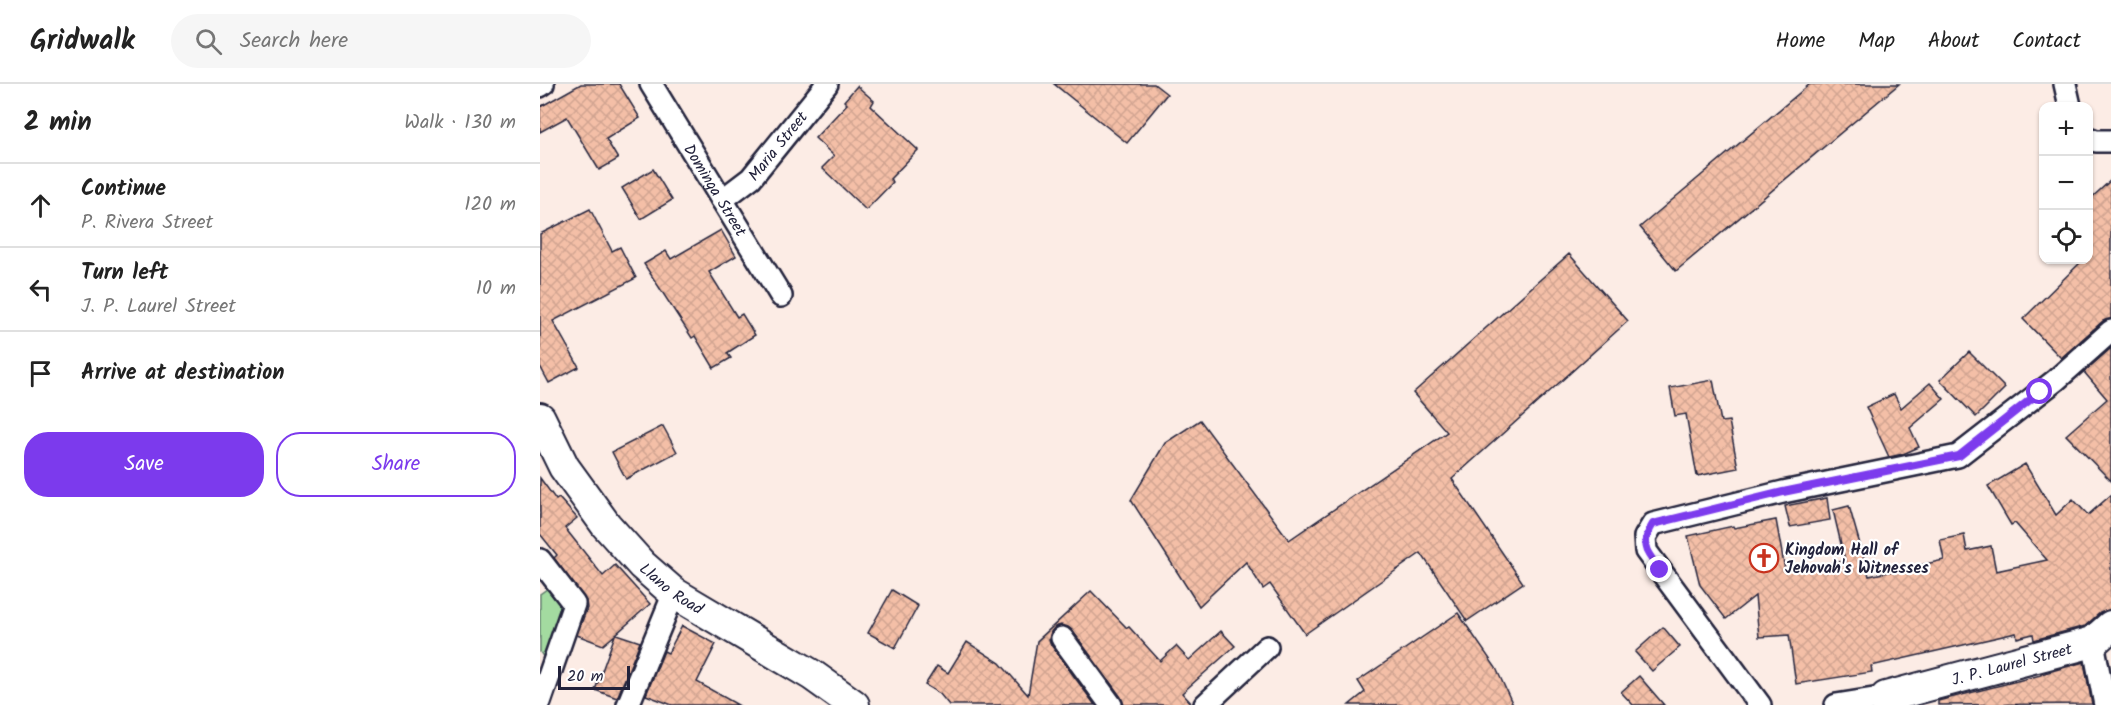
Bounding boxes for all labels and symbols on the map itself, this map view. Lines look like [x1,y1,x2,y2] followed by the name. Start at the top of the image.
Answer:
[742,106,815,187] street label: Maria Street
[676,139,753,242] street label: Dominga Street
[2026,378,2052,404] route start
[1785,538,1929,581] place label: Kingdom Hall of Jehovah's Witnesses
[1748,542,1780,574] church icon: Kingdom Hall of Jehovah's Witnesses
[1646,556,1672,582] route end
[633,557,709,622] street label: Llano Road
[1949,637,2076,693] street label: J. P. Laurel Street
[558,663,630,690] scale bar

